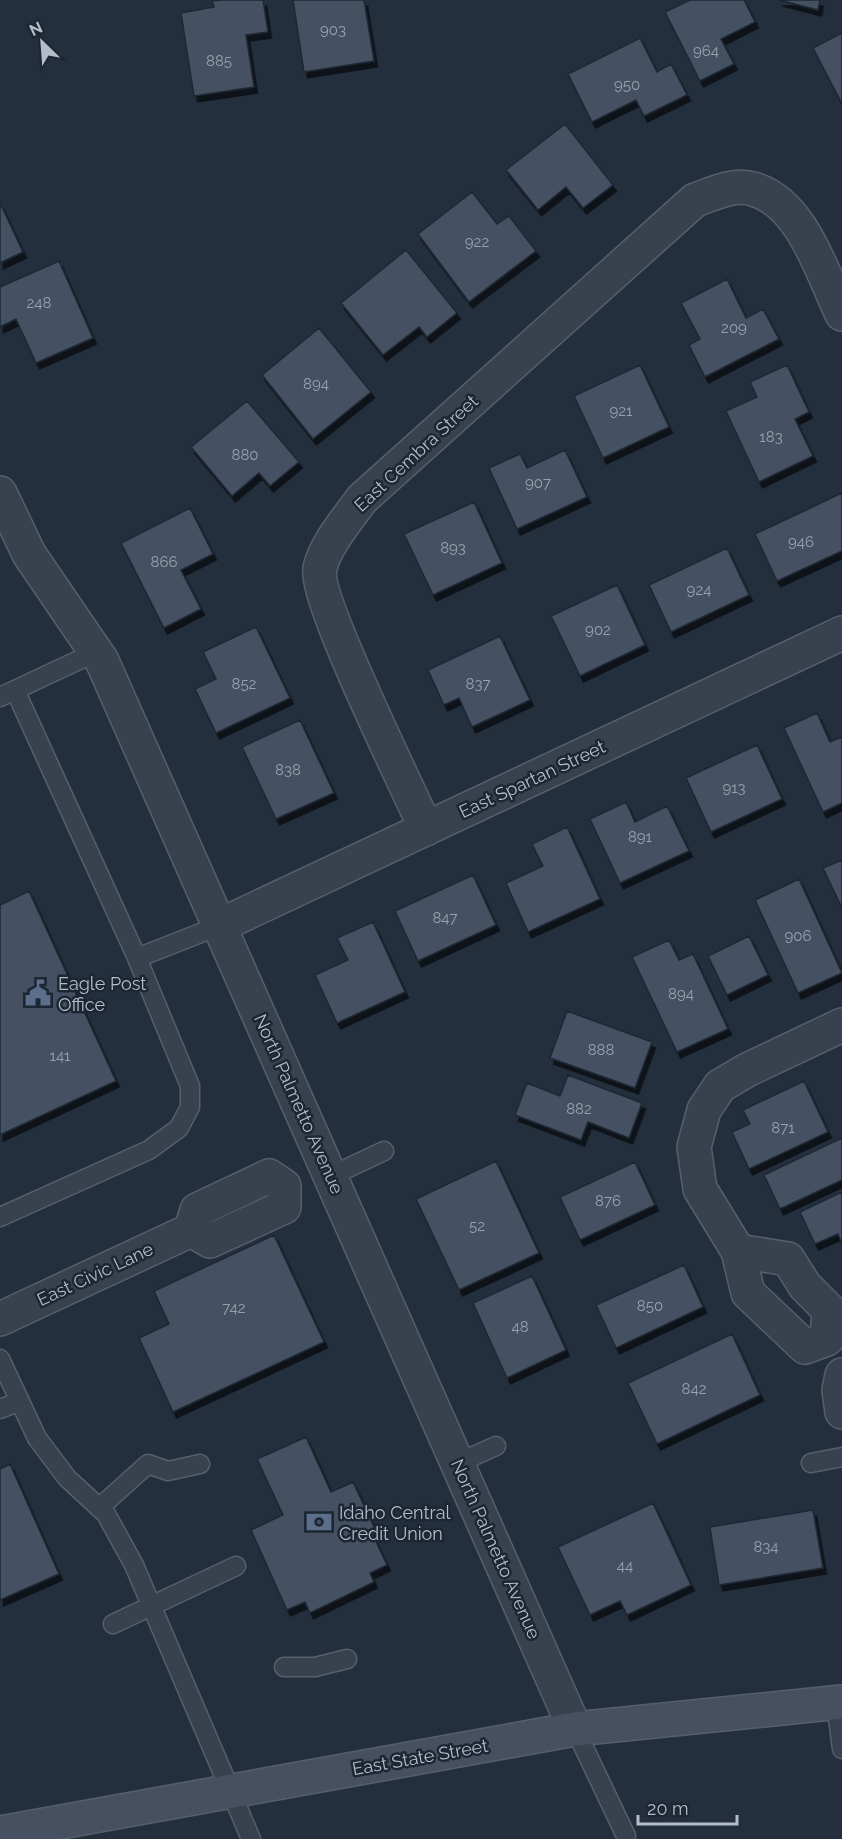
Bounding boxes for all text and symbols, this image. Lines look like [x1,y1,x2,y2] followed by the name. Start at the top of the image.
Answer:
[12,12,72,72] north arrow
[26,18,45,40] text: N
[320,21,346,39] house number: 903
[693,42,719,60] house number: 964
[206,52,232,70] house number: 885
[614,76,640,94] house number: 950
[465,233,489,251] house number: 922
[27,294,52,312] house number: 248
[721,319,747,337] house number: 209
[303,375,329,393] house number: 894
[350,390,482,516] street label: East Cembra Street
[609,402,633,420] house number: 921
[759,428,783,446] house number: 183
[232,446,258,464] house number: 880
[525,474,551,492] house number: 907
[788,533,814,551] house number: 946
[440,539,466,557] house number: 893
[151,553,178,571] house number: 866
[687,581,711,599] house number: 924
[585,621,611,639] house number: 902
[232,675,257,693] house number: 852
[466,675,490,693] house number: 837
[455,736,609,822] street label: East Spartan Street
[275,761,301,779] house number: 838
[722,779,746,797] house number: 913
[628,828,653,846] house number: 891
[432,909,458,927] house number: 847
[784,927,812,945] house number: 906
[58,973,146,1015] place label: Eagle Post Office
[23,978,53,1008] public building icon: Eagle Post Office
[668,985,694,1003] house number: 894
[250,1011,348,1198] street label: North Palmetto Avenue
[588,1041,614,1059] house number: 888
[49,1047,71,1065] house number: 141
[566,1100,592,1118] house number: 882
[771,1119,795,1137] house number: 871
[595,1192,621,1210] house number: 876
[469,1217,485,1235] house number: 52
[34,1238,157,1310] street label: East Civic Lane
[637,1297,663,1315] house number: 850
[222,1299,246,1317] house number: 742
[511,1318,529,1336] house number: 48
[682,1380,707,1398] house number: 842
[447,1456,545,1643] street label: North Palmetto Avenue
[339,1502,451,1544] place label: Idaho Central Credit Union
[304,1507,334,1537] bank icon: Idaho Central Credit Union
[753,1538,779,1556] house number: 834
[617,1557,633,1575] house number: 44
[350,1735,490,1779] street label: East State Street
[638,1788,737,1826] scale bar
[647,1798,689,1819] text: 20 m

